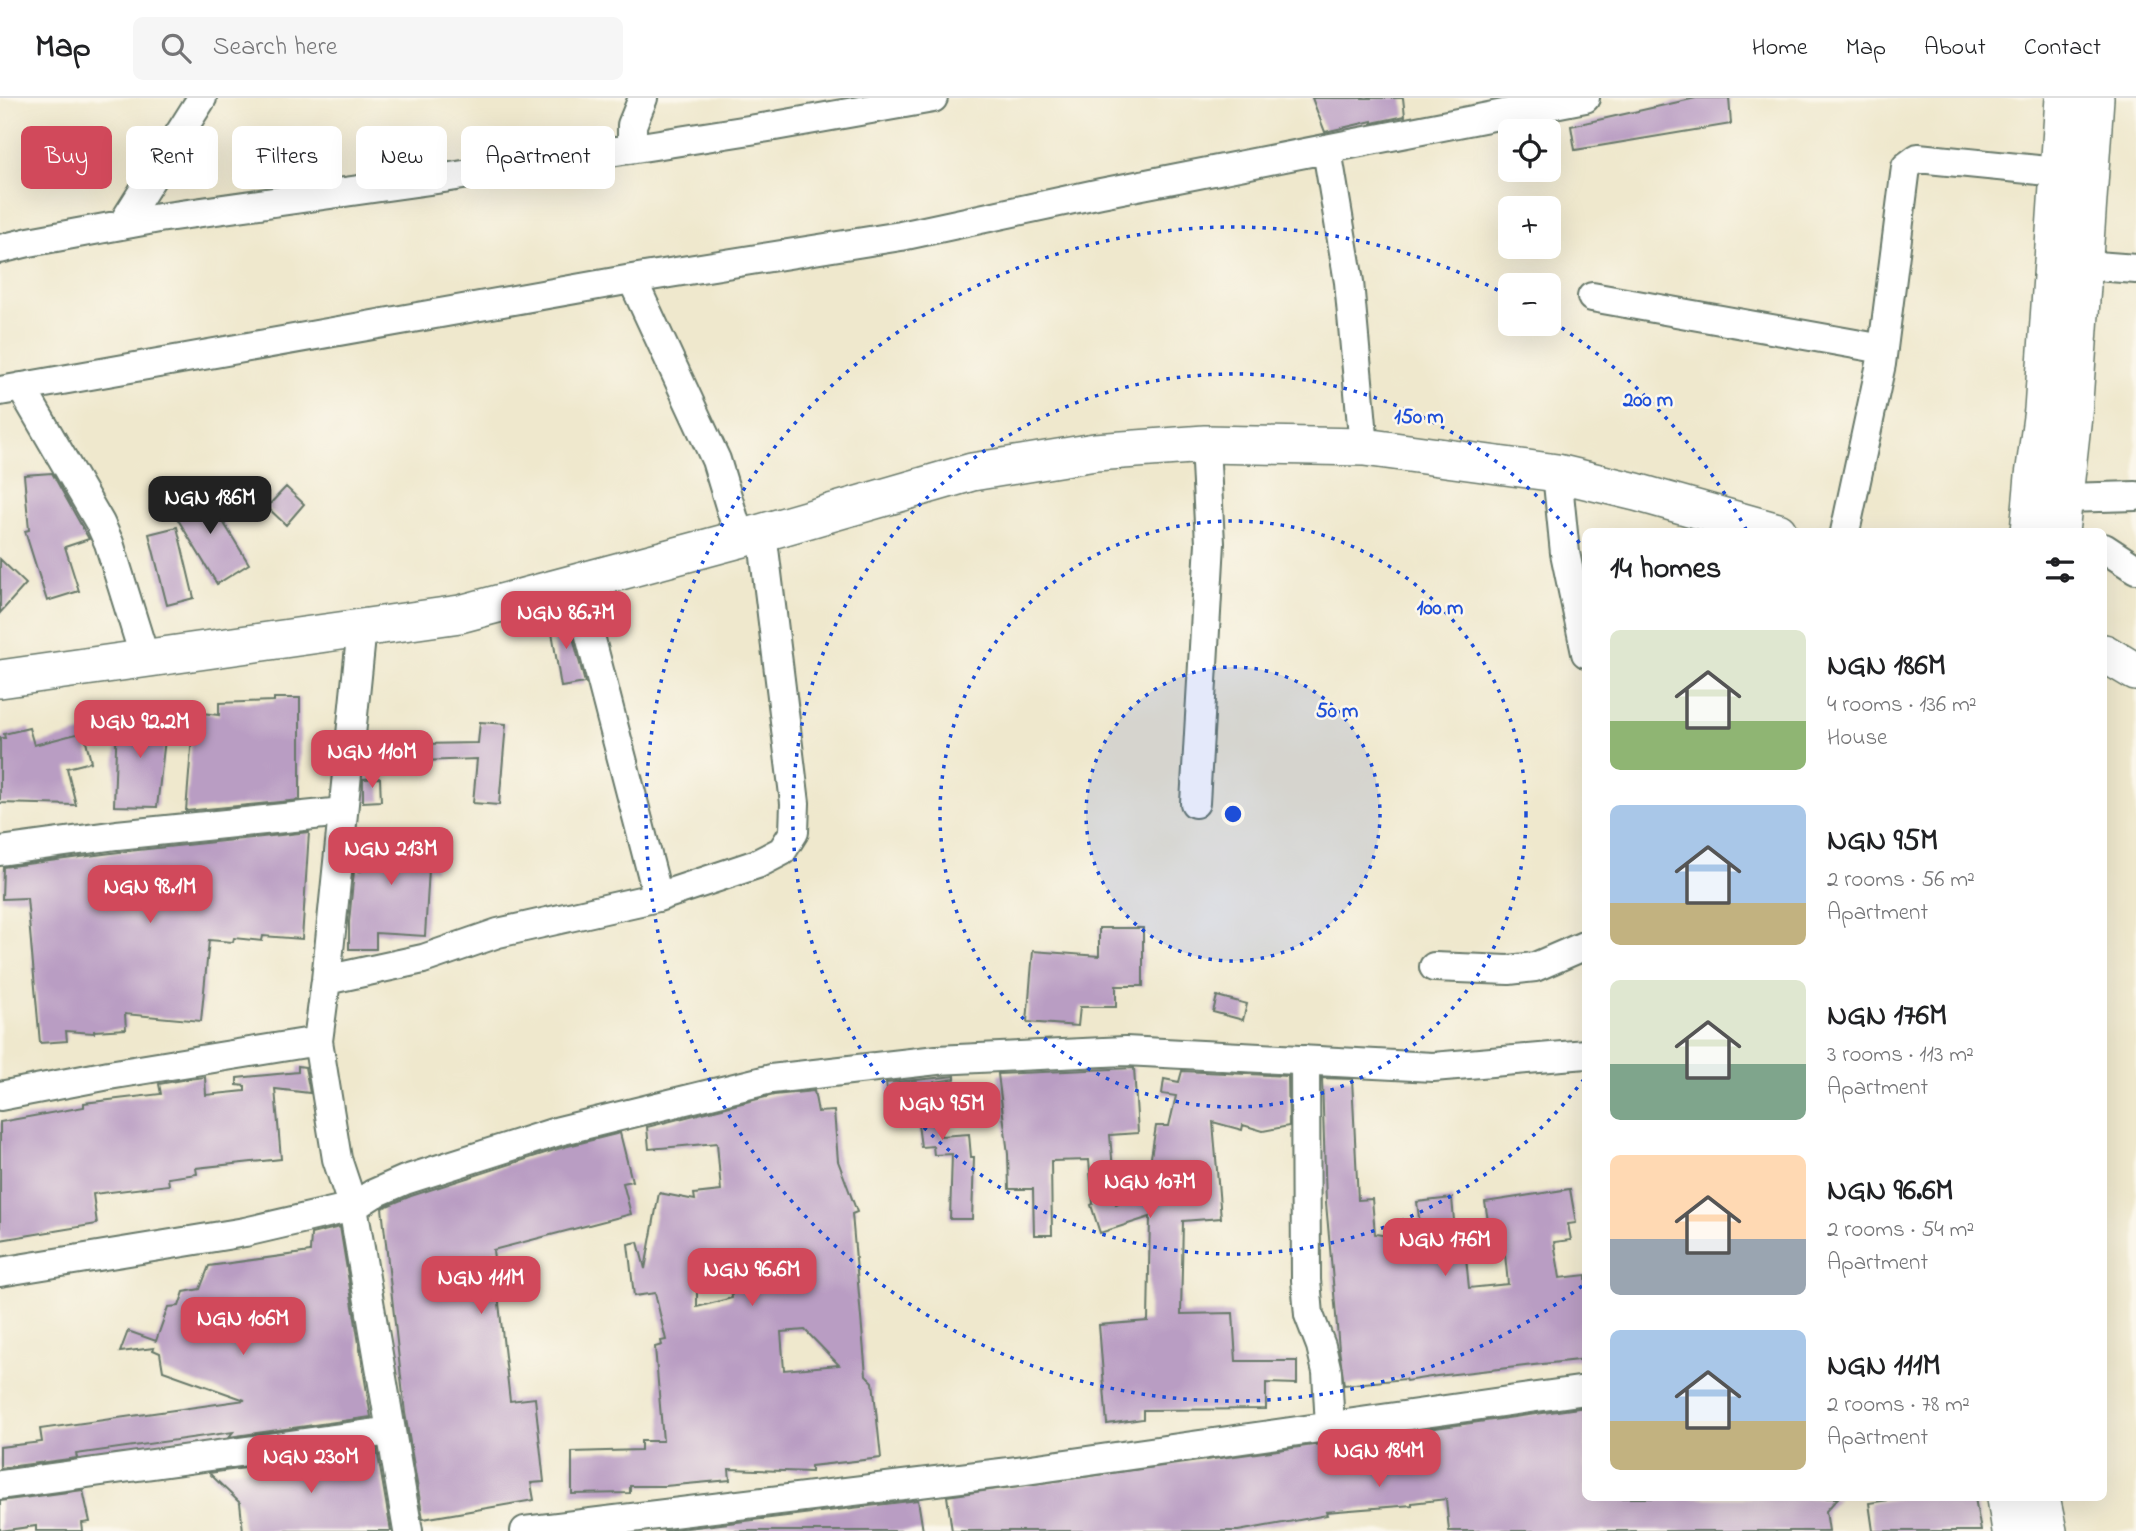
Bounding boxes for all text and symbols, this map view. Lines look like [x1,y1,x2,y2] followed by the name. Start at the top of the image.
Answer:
[133,17,623,80] search box
[35,24,91,72] text: Map
[157,29,195,67] icon: search
[213,29,337,67] text: Search here
[1752,31,1808,66] text: Home
[1846,31,1886,66] text: Map
[1924,31,1986,66] text: About
[2024,31,2101,66] text: Contact
[1498,119,1561,336] map controls
[1498,119,1561,182] button: locate
[21,126,112,189] chip: Buy
[126,126,218,189] chip: Rent
[232,126,342,189] chip: Filters
[356,126,447,189] chip: New
[461,126,615,189] chip: Apartment
[1498,196,1561,259] button: +
[1498,273,1561,336] button: −
[1622,386,1673,416] text: 200 m
[1394,403,1444,433] text: 150 m
[138,476,282,536] pin: NGN 186M
[164,482,256,515] text: NGN 186M
[1610,548,1721,592] text: 14 homes
[2041,551,2079,589] icon: filters
[486,592,646,651] pin: NGN 86.7M
[1417,594,1463,624] text: 100 m
[517,597,615,630] text: NGN 86.7M
[1827,645,1946,689] text: NGN 186M
[1666,658,1750,742] icon: home
[1827,689,1977,722] text: 4 rooms · 136 m²
[1316,697,1358,727] text: 50 m
[60,700,220,760] pin: NGN 92.2M
[90,706,190,739] text: NGN 92.2M
[1827,722,1887,755] text: House
[300,730,444,790] pin: NGN 110M
[327,736,417,769] text: NGN 110M
[1221,802,1245,826] centre of rings
[1827,820,1938,864] text: NGN 95M
[319,828,463,887] pin: NGN 213M
[344,833,438,866] text: NGN 213M
[1666,833,1750,917] icon: home
[1827,864,1975,897] text: 2 rooms · 56 m²
[70,866,230,925] pin: NGN 98.1M
[104,871,196,904] text: NGN 98.1M
[1827,897,1928,930] text: Apartment
[1827,995,1947,1039] text: NGN 176M
[1666,1008,1750,1092] icon: home
[1827,1039,1974,1072] text: 3 rooms · 113 m²
[1827,1072,1928,1105] text: Apartment
[877,1082,1007,1142] pin: NGN 95M
[899,1088,985,1121] text: NGN 95M
[1078,1160,1222,1220] pin: NGN 107M
[1104,1166,1196,1199] text: NGN 107M
[1827,1170,1954,1214] text: NGN 96.6M
[1666,1183,1750,1267] icon: home
[1827,1214,1974,1247] text: 2 rooms · 54 m²
[1373,1218,1517,1278] pin: NGN 176M
[1399,1224,1491,1257] text: NGN 176M
[1827,1247,1928,1280] text: Apartment
[672,1248,832,1308] pin: NGN 96.6M
[703,1254,801,1287] text: NGN 96.6M
[409,1256,553,1316] pin: NGN 111M
[437,1262,525,1295] text: NGN 111M
[171,1298,315,1357] pin: NGN 106M
[197,1303,289,1336] text: NGN 106M
[1827,1345,1941,1389] text: NGN 111M
[1666,1358,1750,1442] icon: home
[1827,1389,1970,1422] text: 2 rooms · 78 m²
[1827,1422,1928,1455] text: Apartment
[1307,1430,1451,1489] pin: NGN 184M
[1334,1435,1424,1468] text: NGN 184M
[239,1436,383,1495] pin: NGN 230M
[263,1441,359,1474] text: NGN 230M

